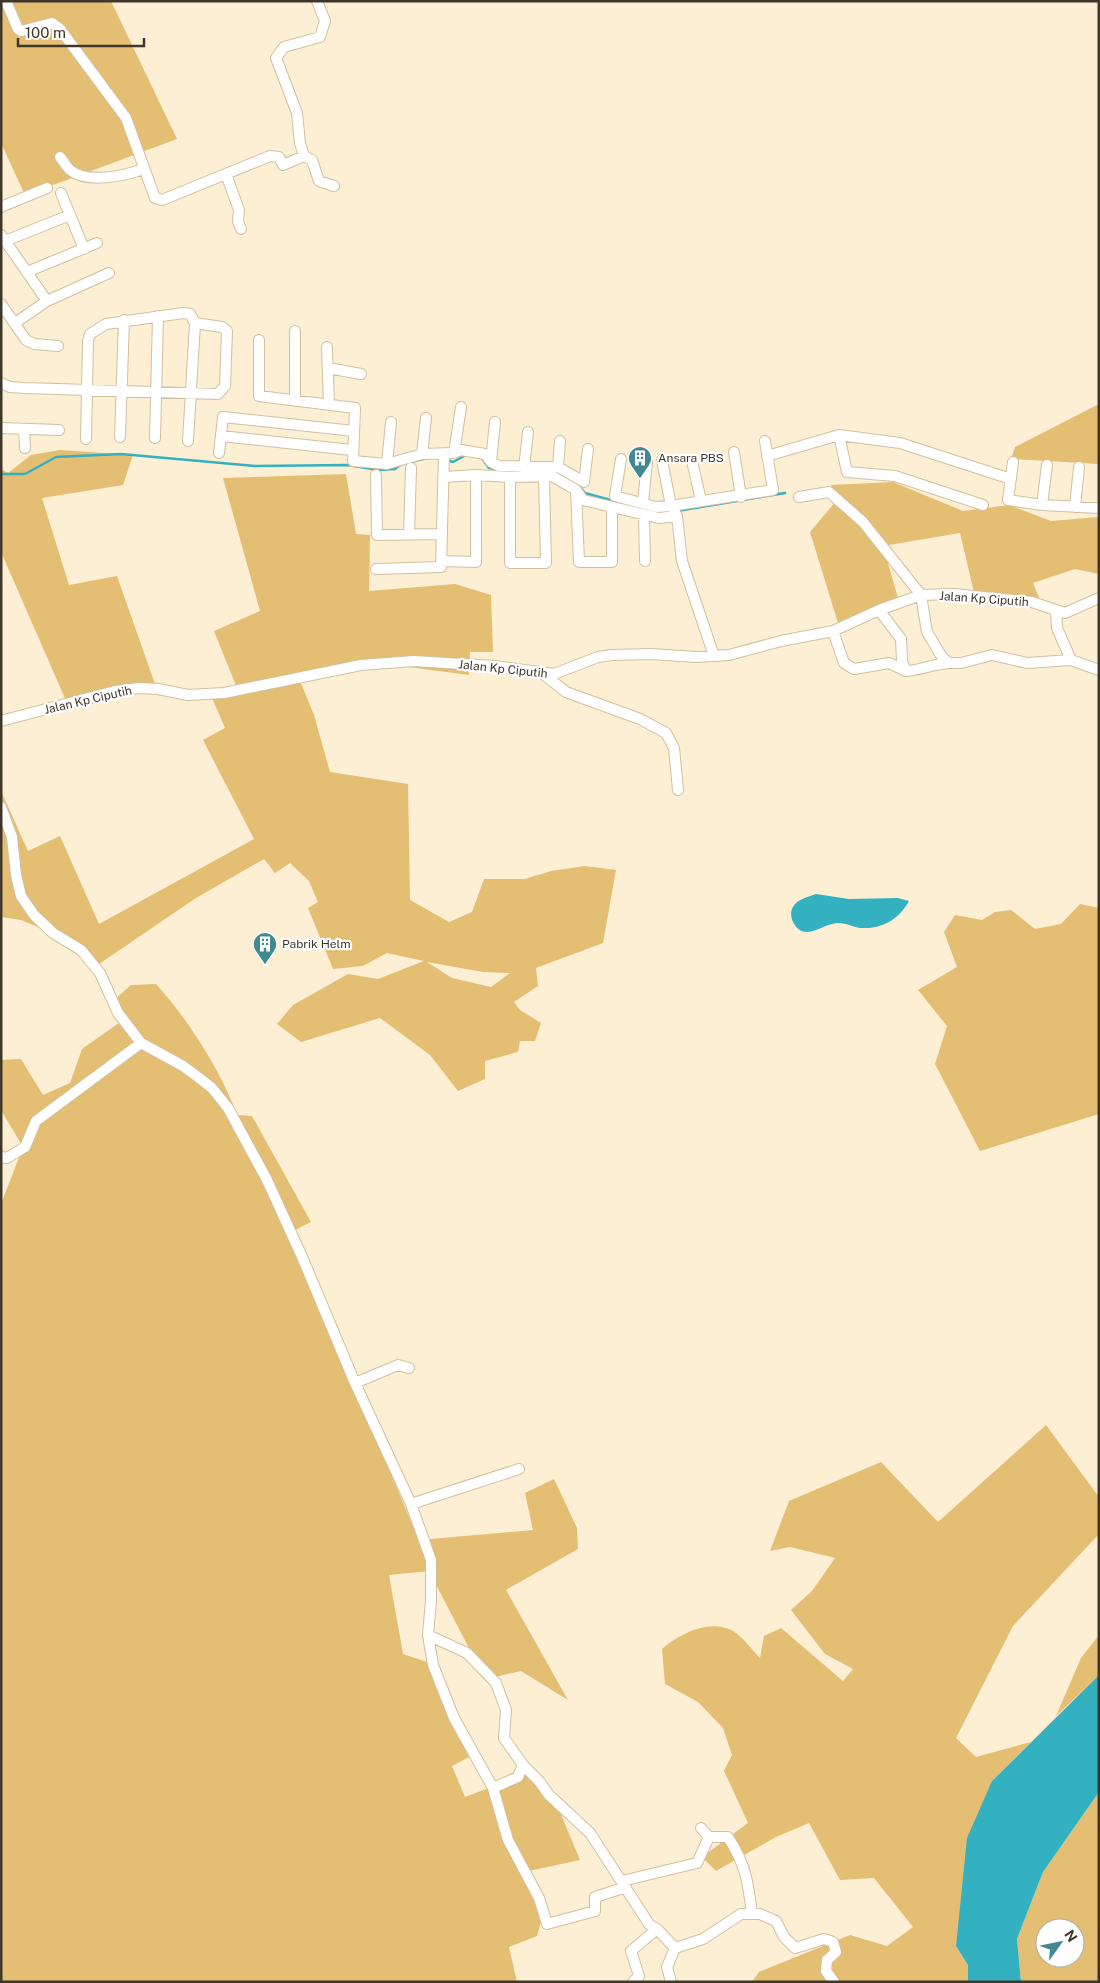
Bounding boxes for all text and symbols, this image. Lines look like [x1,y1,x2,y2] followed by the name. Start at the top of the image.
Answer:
[18,15,144,47] scale bar
[25,24,66,41] text: 100 m
[627,445,653,479] building icon: Ansara PBS
[658,451,724,465] place label: Ansara PBS
[939,589,1029,609] street label: Jalan Kp Ciputih
[458,657,548,681] street label: Jalan Kp Ciputih
[43,683,133,717] street label: Jalan Kp Ciputih
[252,931,278,965] building icon: Pabrik Helm
[282,937,351,951] place label: Pabrik Helm
[1035,1918,1085,1968] north arrow
[1061,1927,1081,1945] text: N

